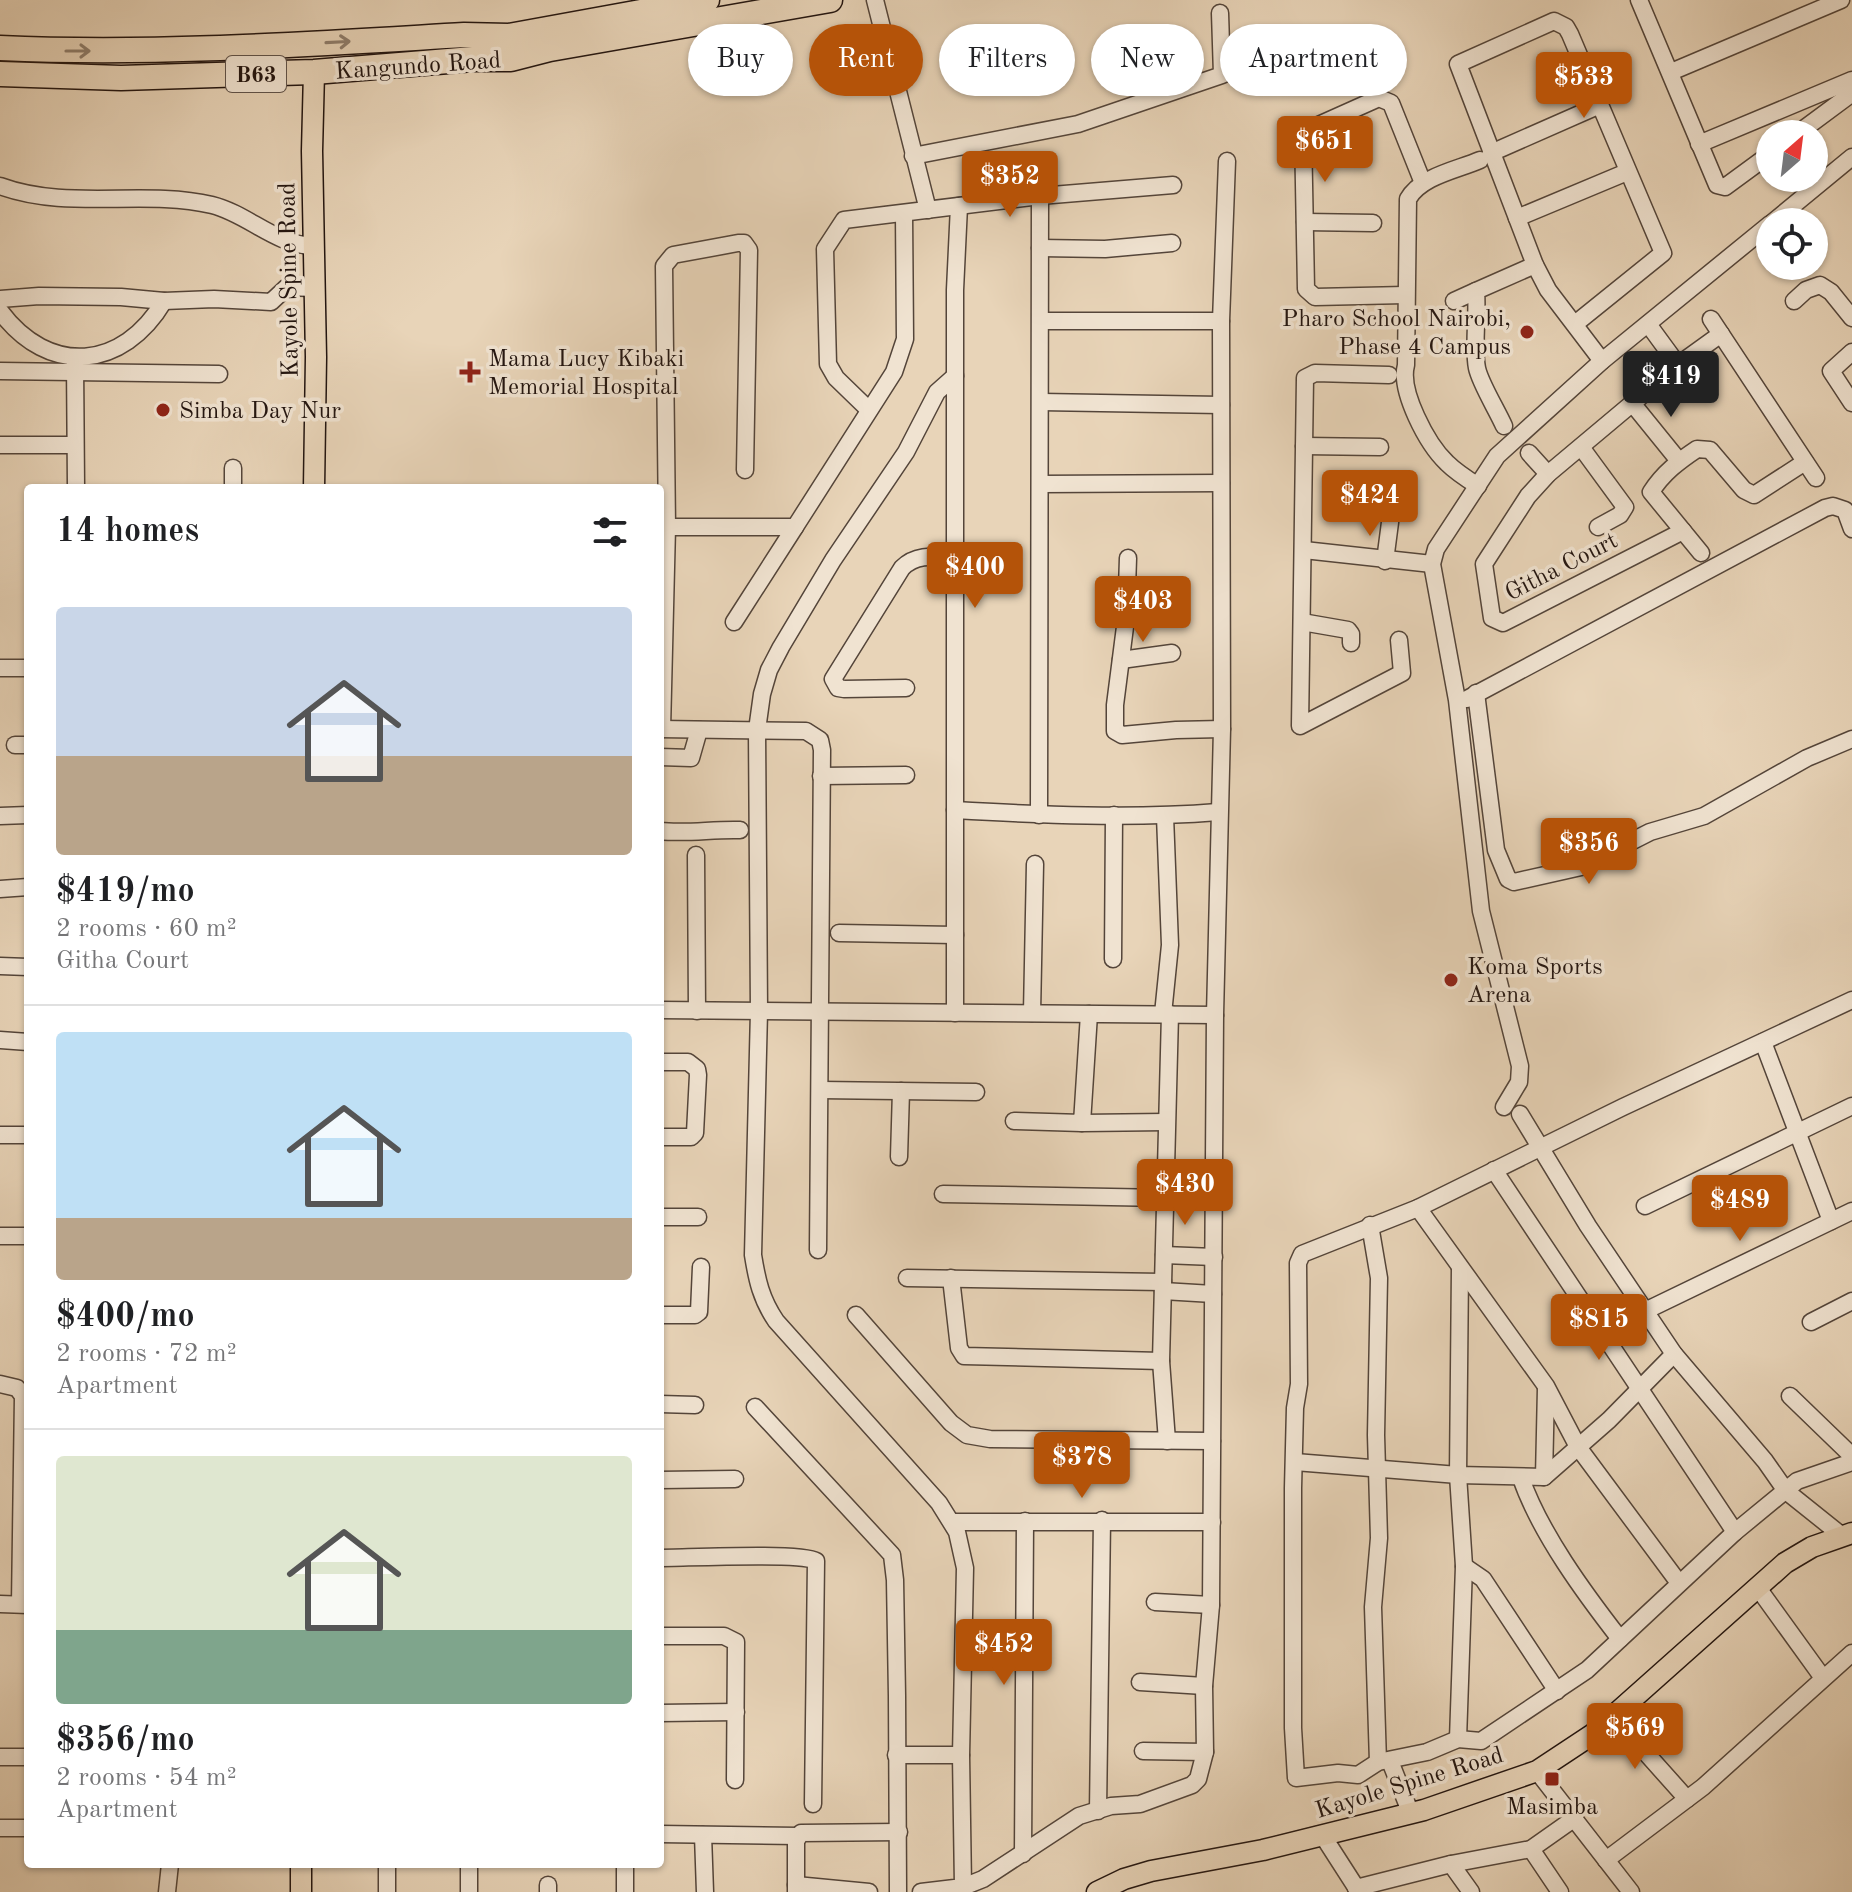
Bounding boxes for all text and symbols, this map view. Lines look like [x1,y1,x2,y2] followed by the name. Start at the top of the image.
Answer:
[688,24,793,96] chip: Buy
[809,24,923,96] chip: Rent
[939,24,1075,96] chip: Filters
[1091,24,1204,96] chip: New
[1220,24,1407,96] chip: Apartment
[324,35,351,50] one-way arrow
[64,43,91,59] one-way arrow
[334,49,502,85] street label: Kangundo Road
[1537,52,1631,120] pin: $533
[226,56,286,92] road number: B63
[1554,65,1614,91] text: $533
[1278,116,1372,184] pin: $651
[1756,120,1828,192] north arrow
[1756,120,1828,280] map controls
[1295,129,1355,155] text: $651
[963,151,1057,219] pin: $352
[980,164,1040,190] text: $352
[276,182,304,378] street label: Kayole Spine Road
[1756,208,1828,280] button: locate
[1282,308,1511,360] place label: Pharo School Nairobi, Phase 4 Campus
[1518,323,1536,341] marker: Pharo School Nairobi, Phase 4 Campus
[488,348,684,400] place label: Mama Lucy Kibaki Memorial Hospital
[1624,351,1718,419] pin: $419
[459,361,481,383] marker: Mama Lucy Kibaki Memorial Hospital
[1641,364,1701,390] text: $419
[179,400,341,424] place label: Simba Day Nur
[154,401,172,419] marker: Simba Day Nur
[1323,470,1417,538] pin: $424
[1340,483,1400,509] text: $424
[588,510,632,554] icon: filters
[56,515,199,549] text: 14 homes
[1502,529,1622,606] street label: Githa Court
[928,542,1022,610] pin: $400
[945,555,1005,581] text: $400
[1096,576,1190,644] pin: $403
[1113,589,1173,615] text: $403
[272,659,416,803] icon: home
[1542,818,1636,886] pin: $356
[1559,831,1619,857] text: $356
[56,875,195,909] text: $419/mo
[56,916,237,942] text: 2 rooms · 60 m²
[56,948,189,974] text: Githa Court
[1467,956,1603,1008] place label: Koma Sports Arena
[1442,971,1460,989] marker: Koma Sports Arena
[272,1084,416,1228] icon: home
[1138,1159,1232,1227] pin: $430
[1155,1172,1215,1198] text: $430
[1693,1175,1787,1243] pin: $489
[1710,1188,1770,1214] text: $489
[1552,1294,1646,1362] pin: $815
[56,1300,195,1334] text: $400/mo
[1569,1307,1629,1333] text: $815
[56,1341,237,1367] text: 2 rooms · 72 m²
[56,1373,178,1399] text: Apartment
[1035,1432,1129,1500] pin: $378
[1052,1445,1112,1471] text: $378
[272,1508,416,1652] icon: home
[957,1619,1051,1687] pin: $452
[974,1632,1034,1658] text: $452
[1588,1703,1682,1771] pin: $569
[1605,1716,1665,1742] text: $569
[56,1724,195,1758] text: $356/mo
[1313,1744,1506,1824] street label: Kayole Spine Road
[56,1765,237,1791] text: 2 rooms · 54 m²
[1543,1770,1561,1788] marker: Masimba
[1506,1796,1598,1820] place label: Masimba
[56,1797,178,1823] text: Apartment

